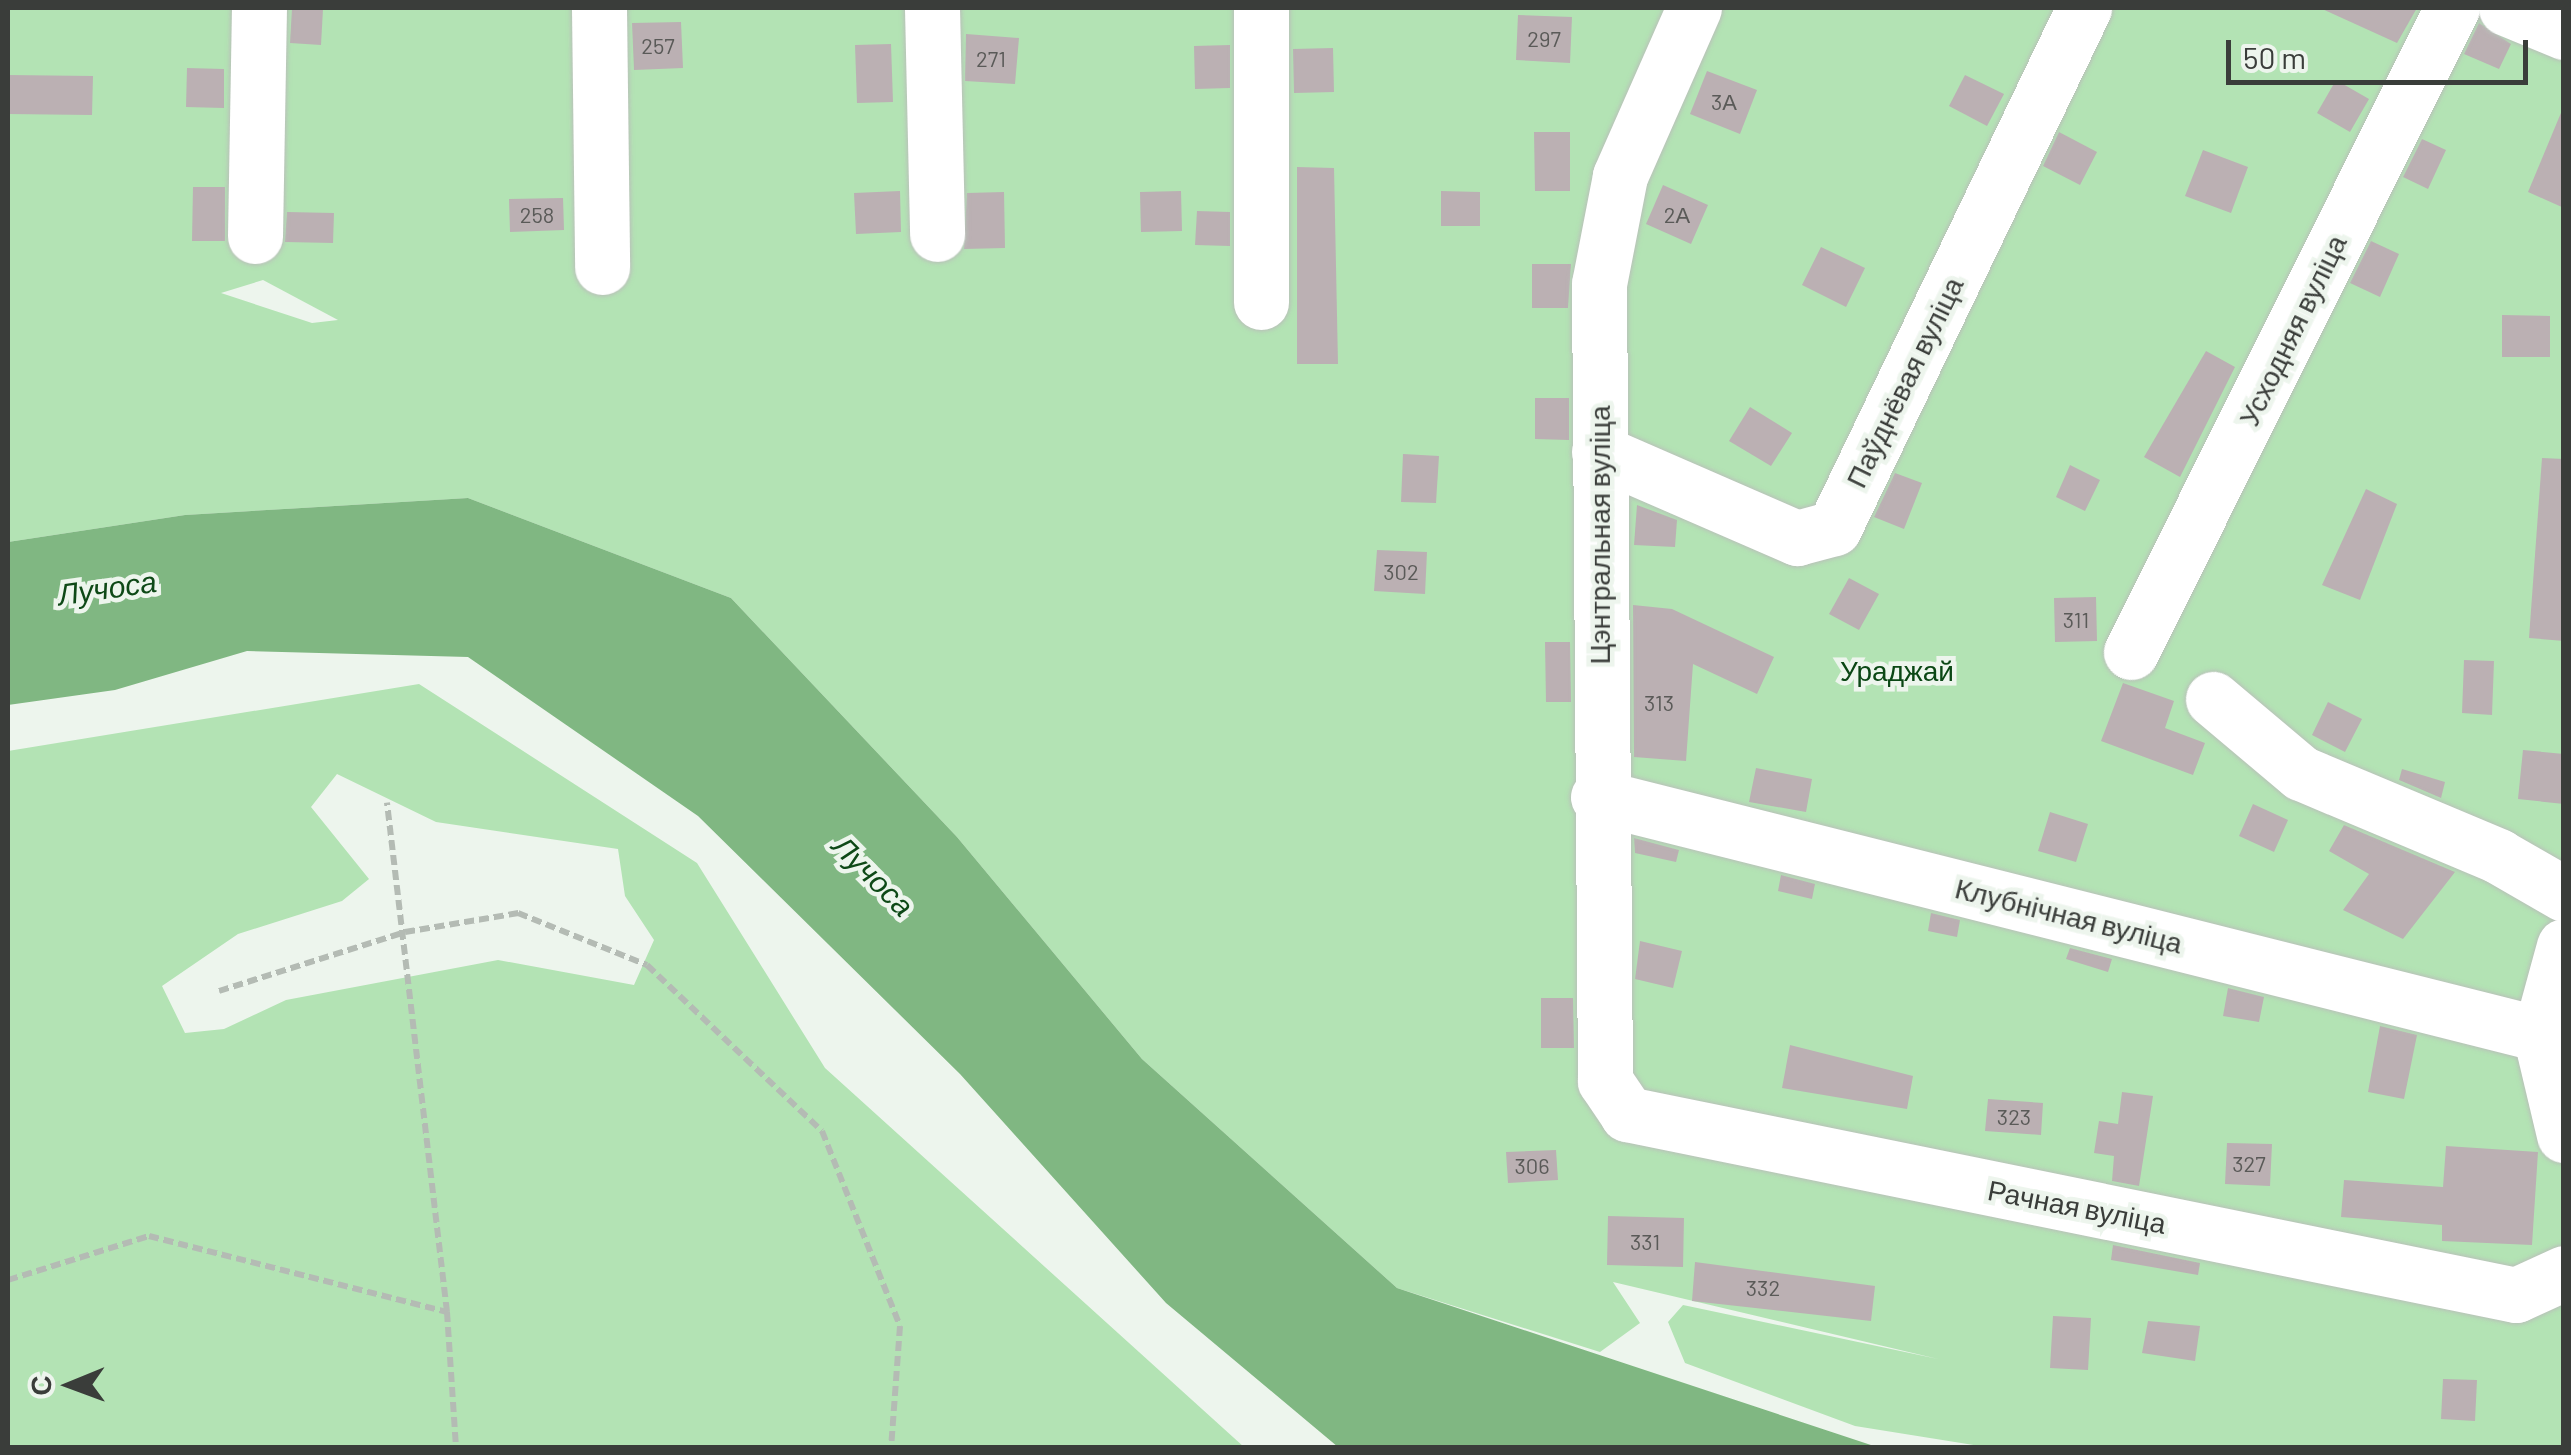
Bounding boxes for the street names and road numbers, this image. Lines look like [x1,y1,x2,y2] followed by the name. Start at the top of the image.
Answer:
[2231,229,2353,431] street label: Усходняя вуліца
[1839,271,1969,493] street label: Паўднёвая вуліца
[1582,406,1616,664] street label: Цэнтральная вуліца
[1952,871,2186,959] street label: Клубнічная вуліца
[1985,1172,2169,1240] street label: Рачная вуліца

